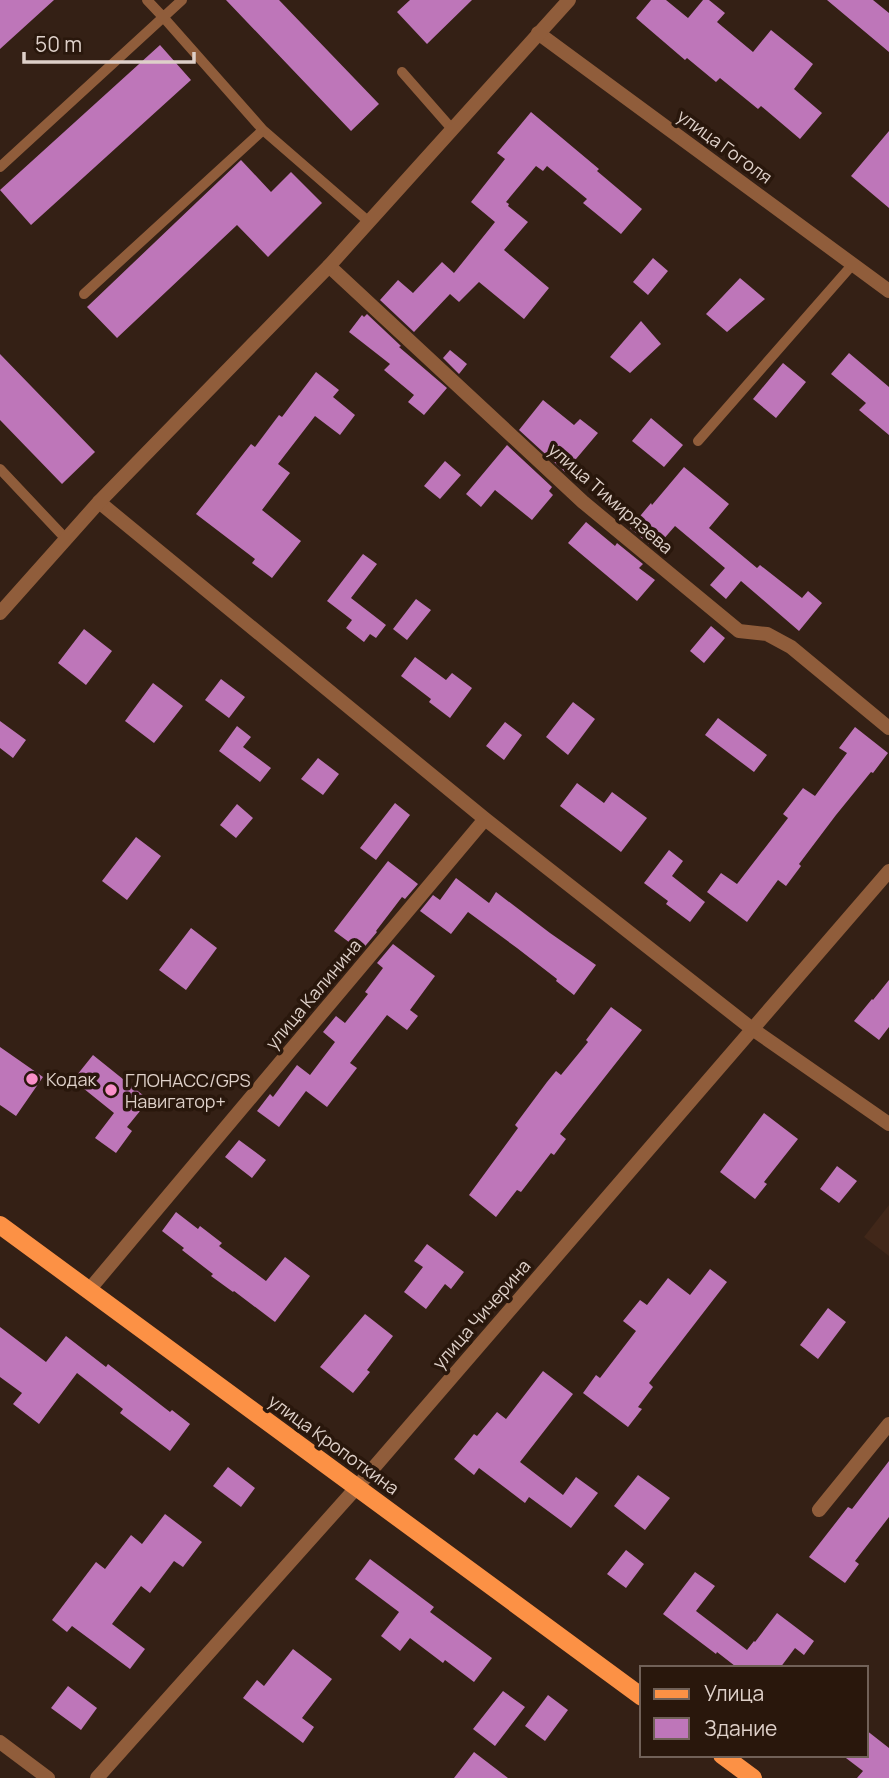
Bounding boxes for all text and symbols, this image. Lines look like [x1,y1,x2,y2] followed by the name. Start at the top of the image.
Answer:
[24,21,194,65] scale bar
[35,30,82,58] text: 50 m
[673,103,777,189] street label: улица Гоголя
[544,437,678,559] street label: улица Тимирязева
[260,934,366,1054] street label: улица Калинина
[46,1067,97,1091] place label: Кодак
[125,1068,251,1113] place label: ГЛОНАСС/GPS Навигатор+
[24,1071,40,1087] marker: Кодак
[103,1082,119,1098] marker: ГЛОНАСС/GPS Навигатор+
[427,1254,535,1374] street label: улица Чичерина
[264,1388,404,1500] street label: улица Кропоткина
[640,1666,868,1757] legend
[704,1679,764,1707] text: Улица
[704,1714,777,1742] text: Здание

